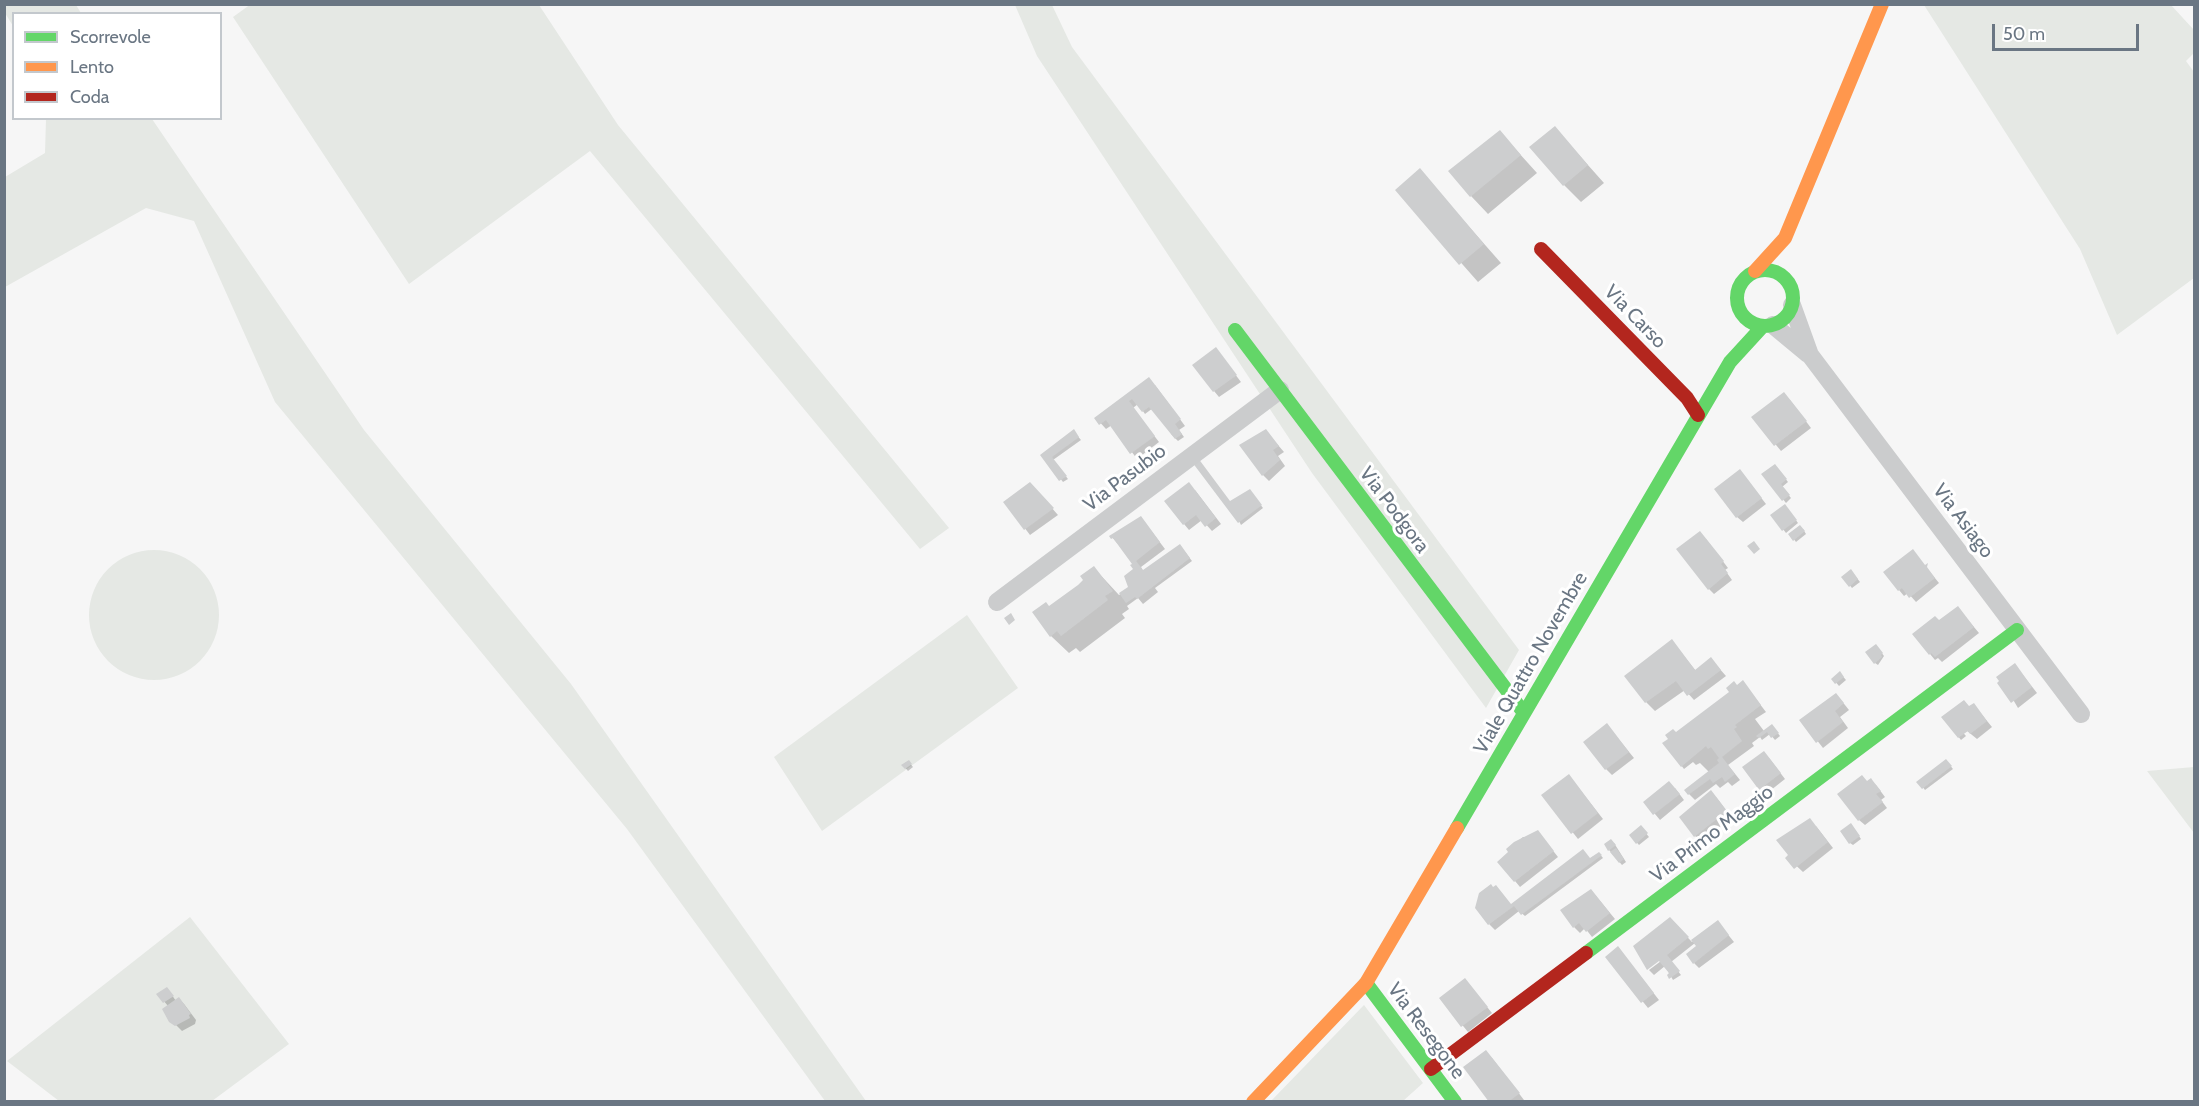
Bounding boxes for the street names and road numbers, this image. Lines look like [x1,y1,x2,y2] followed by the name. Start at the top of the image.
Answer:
[1599,280,1671,354] street label: Via Carso
[1079,439,1171,517] street label: Via Pasubio
[1354,462,1434,558] street label: Via Podgora
[1927,479,1999,563] street label: Via Asiago
[1469,568,1593,758] street label: Viale Quattro Novembre
[1646,780,1778,888] street label: Via Primo Maggio
[1382,978,1470,1084] street label: Via Resegone

